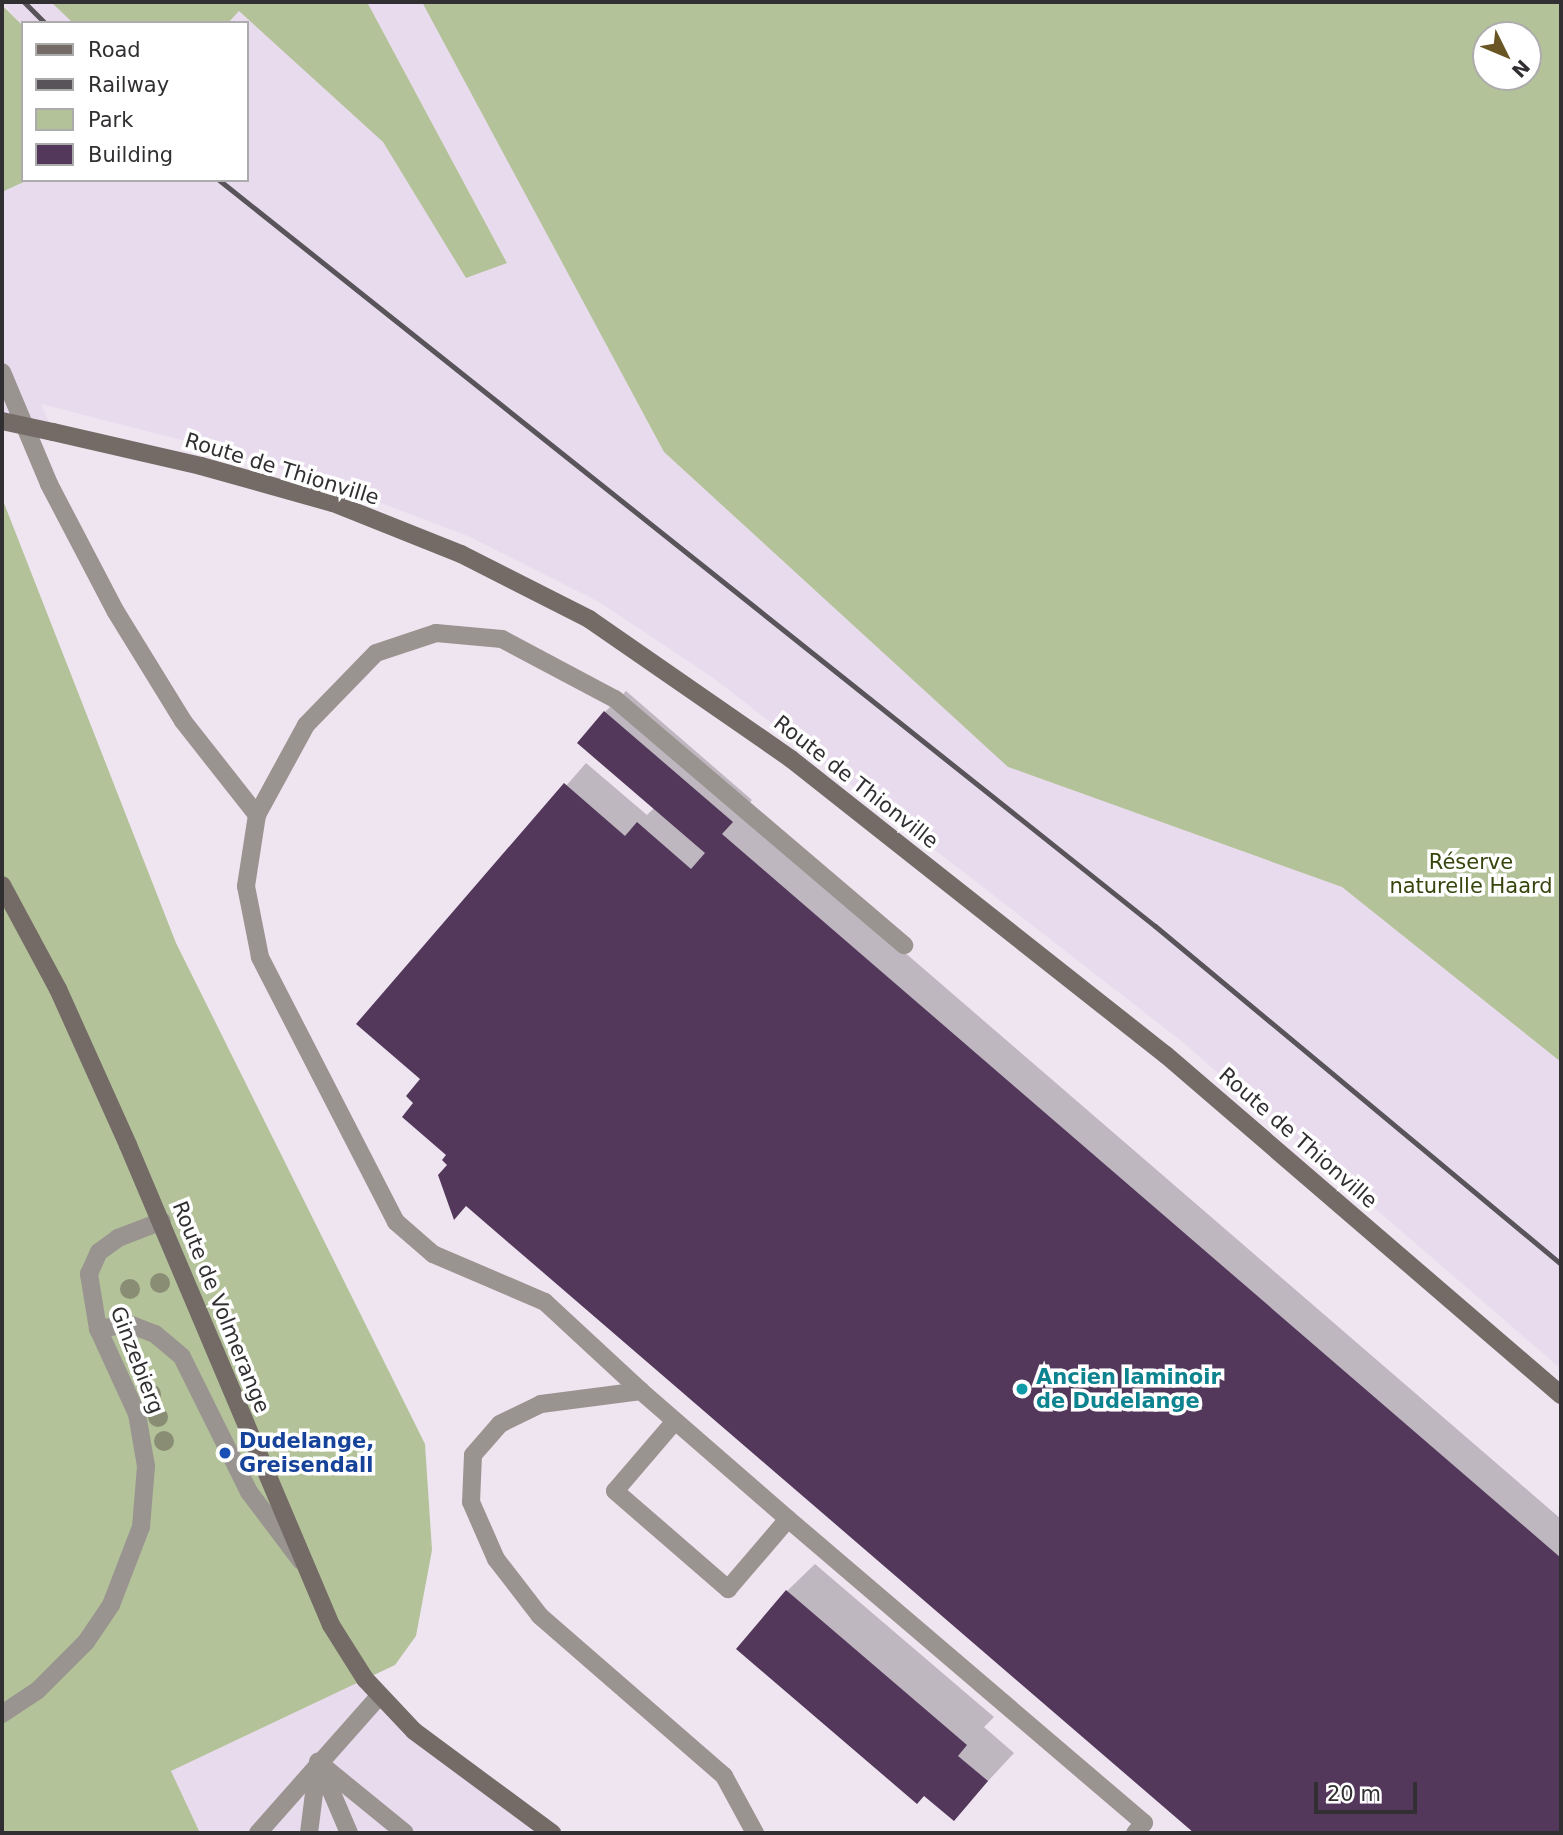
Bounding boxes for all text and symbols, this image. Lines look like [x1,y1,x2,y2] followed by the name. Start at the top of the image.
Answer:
[21,21,248,182] legend
[1472,21,1542,91] north arrow
[88,38,141,62] text: Road
[1507,56,1534,82] text: N
[88,73,169,97] text: Railway
[88,108,133,132] text: Park
[88,143,173,167] text: Building
[182,427,382,511] street label: Route de Thionville
[769,710,943,854] street label: Route de Thionville
[1389,849,1553,899] park label: Réserve naturelle Haard
[1214,1062,1382,1214] street label: Route de Thionville
[167,1197,275,1417] street label: Route de Volmerange
[105,1303,169,1417] street label: Ginzebierg
[1036,1364,1221,1414] place label: Ancien laminoir de Dudelange
[1014,1381,1030,1397] marker: Ancien laminoir de Dudelange
[239,1428,374,1478] place label: Dudelange, Greisendall
[217,1445,233,1461] marker: Dudelange, Greisendall
[1318,1769,1421,1813] scale bar
[1327,1782,1381,1806] text: 20 m

